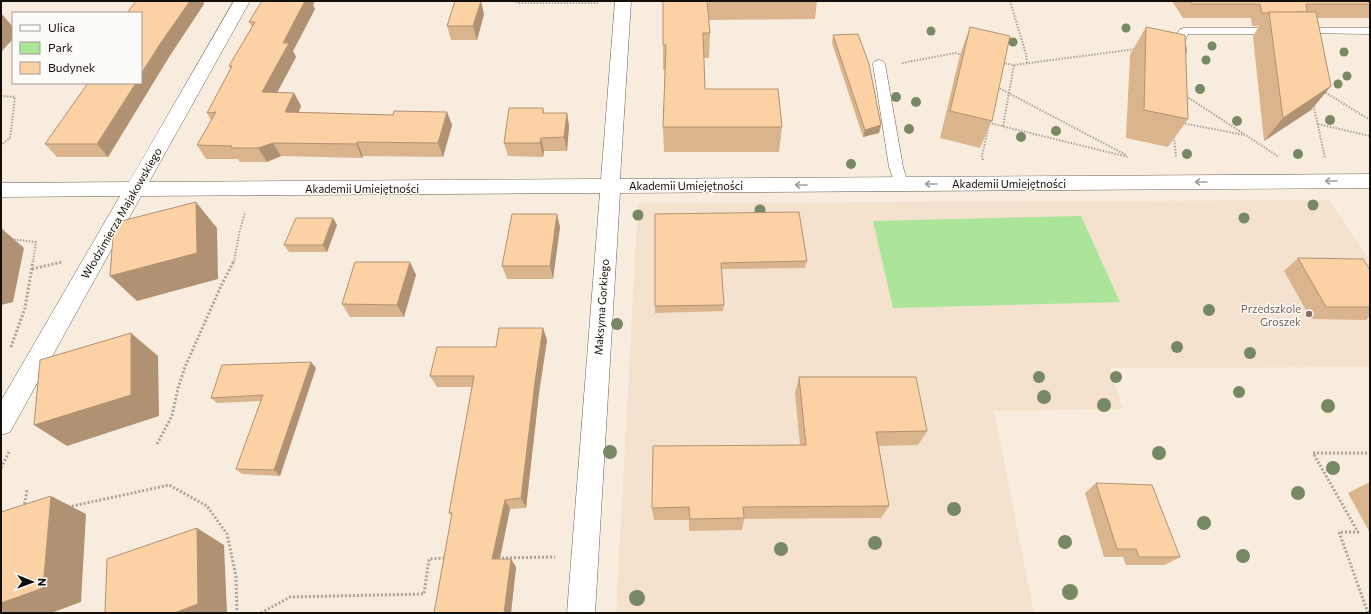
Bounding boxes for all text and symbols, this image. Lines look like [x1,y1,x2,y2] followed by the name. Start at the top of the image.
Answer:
[12,12,142,84] legend
[48,20,75,34] text: Ulica
[48,40,74,54] text: Park
[48,60,96,74] text: Budynek
[78,145,164,281] street label: Włodzimierza Majakowskiego
[952,177,1066,190] street label: Akademii Umiejętności
[1325,177,1338,185] one-way arrow
[1195,178,1208,186] one-way arrow
[629,179,743,192] street label: Akademii Umiejętności
[925,180,938,188] one-way arrow
[795,181,808,189] one-way arrow
[305,182,419,195] street label: Akademii Umiejętności
[591,258,611,355] street label: Maksyma Gorkiego
[1241,302,1301,328] place label: Przedszkole Groszek
[1304,309,1314,319] marker: Przedszkole Groszek
[12,562,52,602] north arrow
[36,578,49,586] text: N

